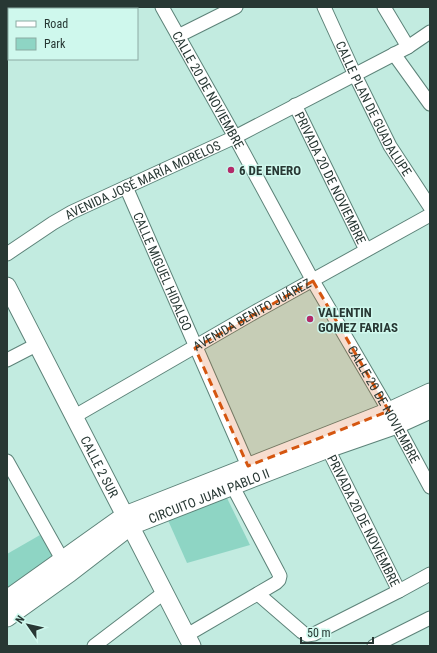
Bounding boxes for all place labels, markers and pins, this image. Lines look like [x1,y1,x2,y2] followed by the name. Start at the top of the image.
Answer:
[239,163,301,178] place label: 6 DE ENERO
[226,165,236,175] marker: 6 DE ENERO
[318,305,398,335] place label: VALENTIN GOMEZ FARIAS
[305,314,315,324] marker: VALENTIN GOMEZ FARIAS

